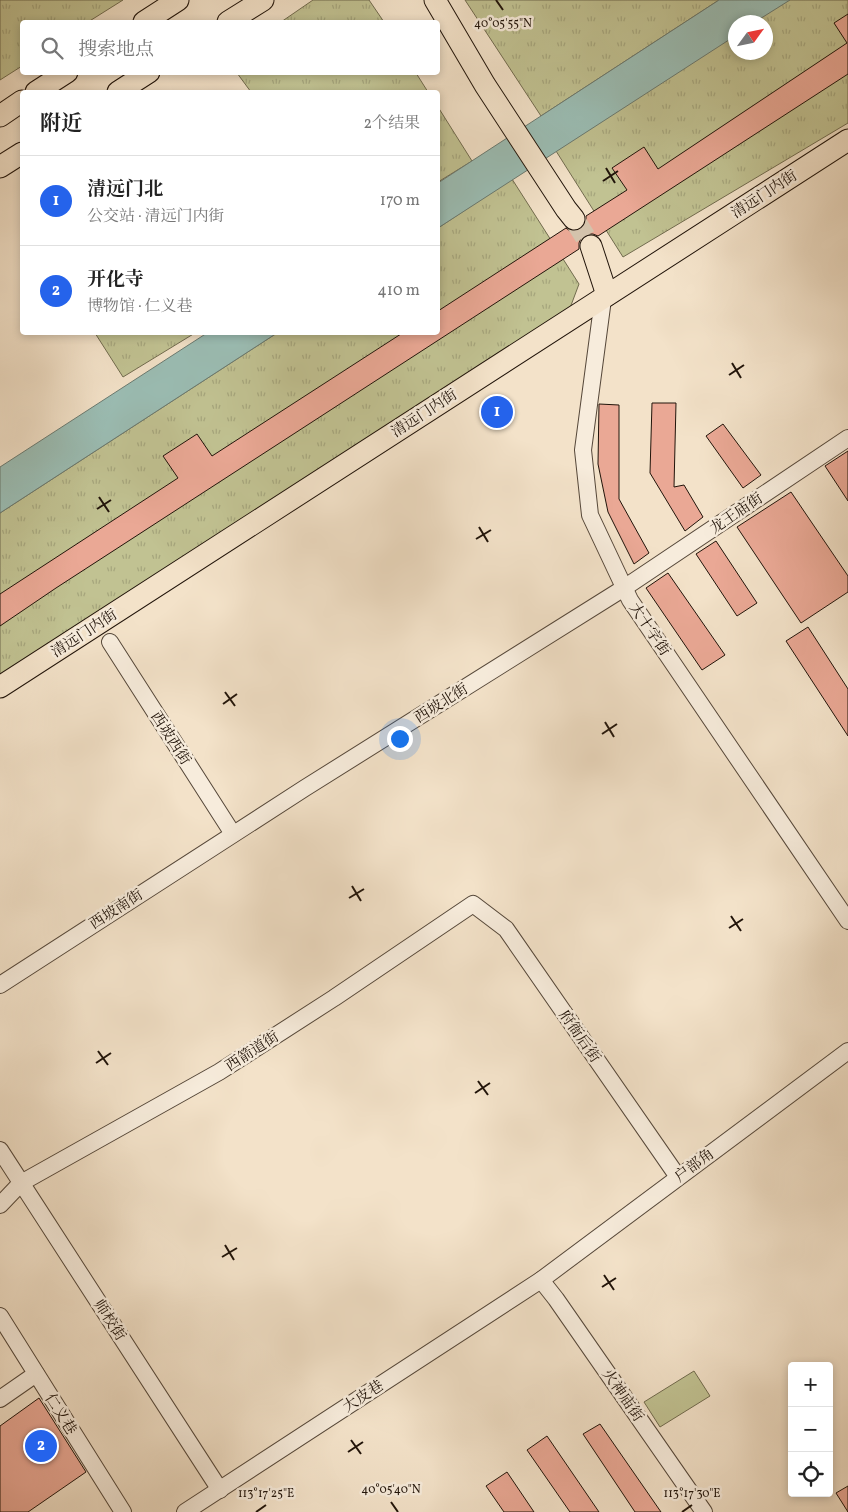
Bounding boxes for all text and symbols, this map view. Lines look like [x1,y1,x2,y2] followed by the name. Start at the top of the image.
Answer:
[728,15,773,60] north arrow
[474,16,532,32] text: 40°05'55"N
[20,20,440,75] search box
[38,34,66,62] icon: search
[78,37,154,63] text: 搜索地点
[40,110,82,139] text: 附近
[363,113,420,135] text: 2个结果
[728,166,802,224] street label: 清远门内街
[87,177,163,203] text: 清远门北
[53,190,59,212] text: 1
[380,190,420,212] text: 170 m
[87,206,225,228] text: 公交站 · 清远门内街
[87,267,144,293] text: 开化寺
[52,280,60,302] text: 2
[377,280,420,302] text: 410 m
[87,296,193,318] text: 博物馆 · 仁义巷
[388,385,462,443] street label: 清远门内街
[481,393,513,431] pin: 1
[706,489,768,540] street label: 龙王庙街
[623,599,674,661] street label: 大十字街
[48,605,122,663] street label: 清远门内街
[411,679,473,729] street label: 西坡北街
[145,708,195,770] street label: 西坡西街
[387,726,413,752] your location
[86,885,148,935] street label: 西坡南街
[553,1006,605,1067] street label: 府衙后街
[222,1027,284,1077] street label: 西箭道街
[671,1144,719,1188] street label: 户部角
[88,1296,130,1345] street label: 师校街
[788,1362,833,1497] map controls
[788,1362,833,1407] button: +
[596,1365,648,1426] street label: 火神庙街
[339,1376,388,1418] street label: 大皮巷
[39,1390,81,1439] street label: 仁义巷
[788,1407,833,1452] button: −
[25,1427,57,1465] pin: 2
[788,1452,833,1497] button: locate
[361,1482,421,1498] text: 40°05'40"N
[238,1486,294,1502] text: 113°17'25"E
[663,1486,721,1502] text: 113°17'30"E

